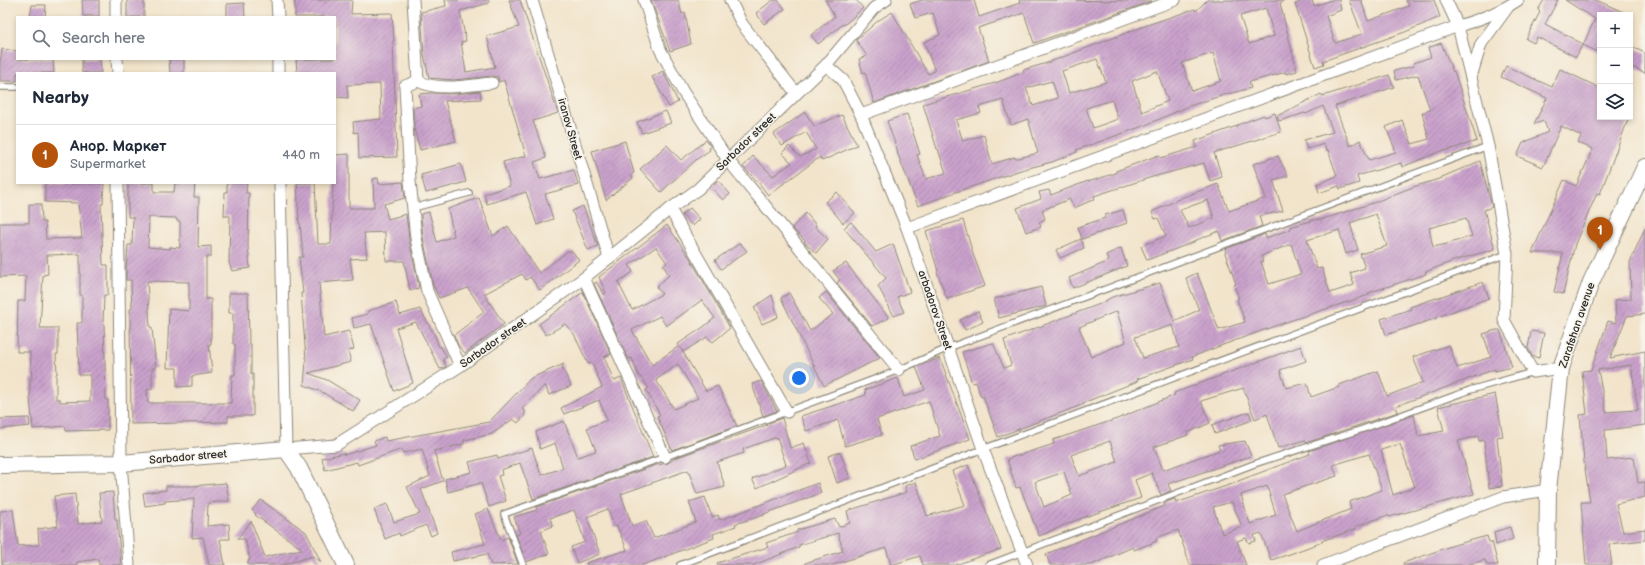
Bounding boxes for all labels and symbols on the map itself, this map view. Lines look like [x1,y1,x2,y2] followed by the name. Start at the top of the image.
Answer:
[555,97,585,162] street label: iranov Street
[714,110,779,174] street label: Sarbador street
[1587,217,1613,250] pin: 1
[915,268,955,352] street label: arbadorov Street
[1556,280,1598,370] street label: Zarafshan avenue
[457,315,529,371] street label: Sarbador street
[789,368,809,388] your location
[149,447,228,467] street label: Sarbador street

